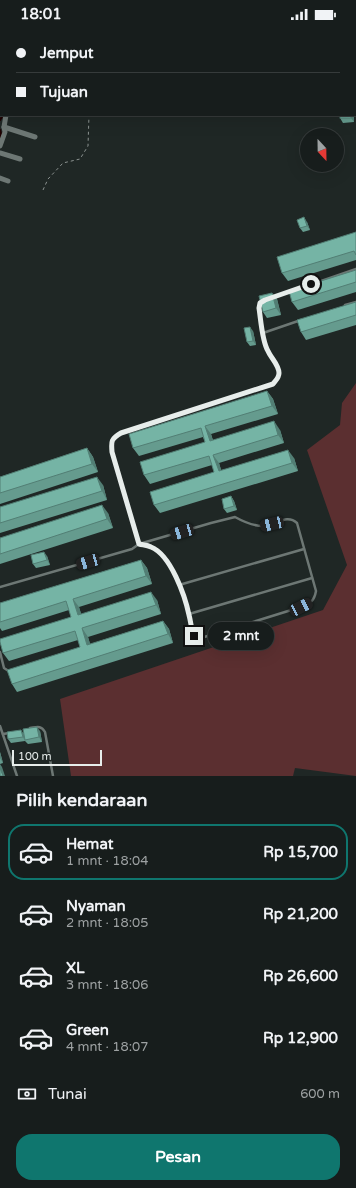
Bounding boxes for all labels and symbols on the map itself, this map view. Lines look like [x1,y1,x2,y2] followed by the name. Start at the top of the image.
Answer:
[300,128,344,172] north arrow
[302,275,320,293] route start
[259,515,285,533] car
[169,523,195,541] car
[75,553,101,571] car
[288,596,314,618] car
[208,622,274,650] callout: 2 mnt
[185,627,203,645] route end
[12,748,102,767] scale bar

